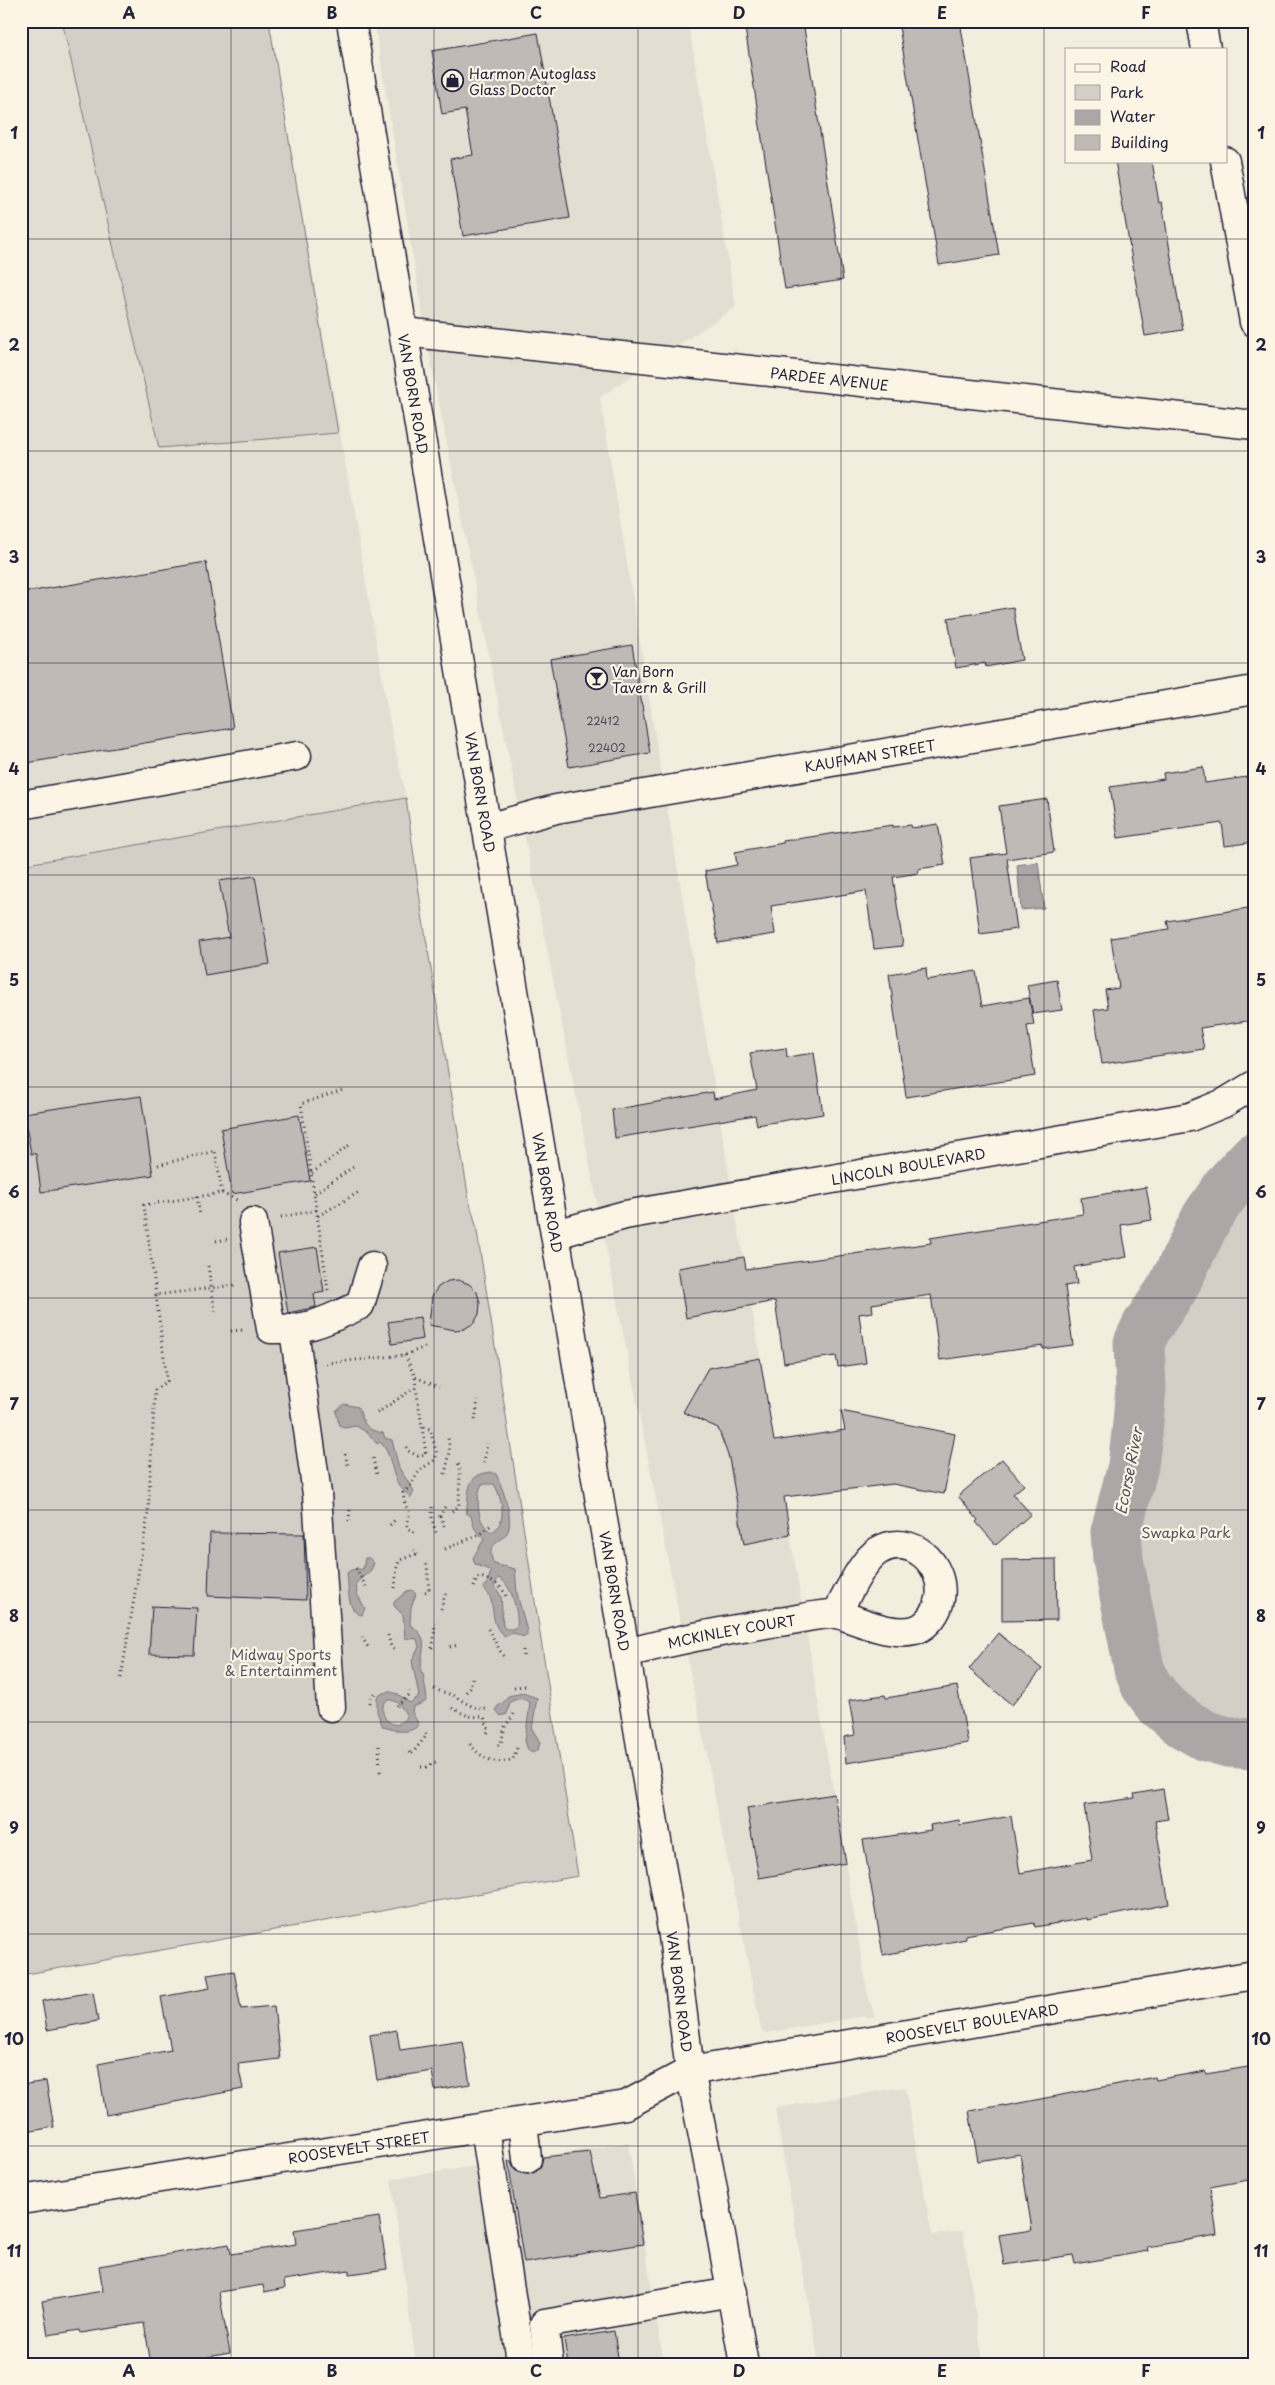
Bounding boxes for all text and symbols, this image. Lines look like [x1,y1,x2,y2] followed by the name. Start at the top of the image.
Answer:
[123,0,136,24] text: A
[327,0,338,24] text: B
[530,0,542,24] text: C
[733,0,745,24] text: D
[937,0,947,24] text: E
[1141,0,1151,24] text: F
[1065,48,1228,162] legend
[1110,54,1146,77] text: Road
[469,63,596,100] place label: Harmon Autoglass Glass Doctor
[441,69,465,93] shop icon: Harmon Autoglass Glass Doctor
[1110,80,1144,103] text: Park
[1110,104,1155,127] text: Water
[10,120,18,144] text: 1
[1257,120,1265,144] text: 1
[1110,130,1169,153] text: Building
[8,332,20,356] text: 2
[393,332,434,456] street label: VAN BORN ROAD
[1255,332,1267,356] text: 2
[769,362,890,395] street label: PARDEE AVENUE
[9,544,19,568] text: 3
[1256,544,1266,568] text: 3
[612,661,706,698] place label: Van Born Tavern & Grill
[584,667,608,691] bar icon: Van Born Tavern & Grill
[586,712,620,729] house number: 22412
[460,730,501,854] street label: VAN BORN ROAD
[803,734,937,777] street label: KAUFMAN STREET
[588,739,626,756] house number: 22402
[9,756,20,780] text: 4
[1256,756,1267,780] text: 4
[9,967,19,991] text: 5
[1256,967,1266,991] text: 5
[528,1131,568,1254] street label: VAN BORN ROAD
[829,1142,987,1190] street label: LINCOLN BOULEVARD
[8,1179,20,1203] text: 6
[1255,1179,1267,1203] text: 6
[9,1391,19,1415] text: 7
[1256,1391,1266,1415] text: 7
[1108,1424,1148,1516] water label: Ecorse River
[1141,1522,1231,1543] park label: Swapka Park
[595,1529,635,1653] street label: VAN BORN ROAD
[9,1603,19,1627] text: 8
[1256,1603,1266,1627] text: 8
[666,1609,798,1653] street label: MCKINLEY COURT
[225,1644,338,1681] park label: Midway Sports & Entertainment
[9,1815,19,1839] text: 9
[1256,1815,1266,1839] text: 9
[662,1930,698,2053] street label: VAN BORN ROAD
[884,1998,1060,2048] street label: ROOSEVELT BOULEVARD
[4,2026,24,2050] text: 10
[1251,2026,1271,2050] text: 10
[286,2125,432,2168] street label: ROOSEVELT STREET
[7,2238,21,2262] text: 11
[1254,2238,1268,2262] text: 11
[123,2358,136,2382] text: A
[327,2358,338,2382] text: B
[530,2358,542,2382] text: C
[733,2358,745,2382] text: D
[937,2358,947,2382] text: E
[1141,2358,1151,2382] text: F

